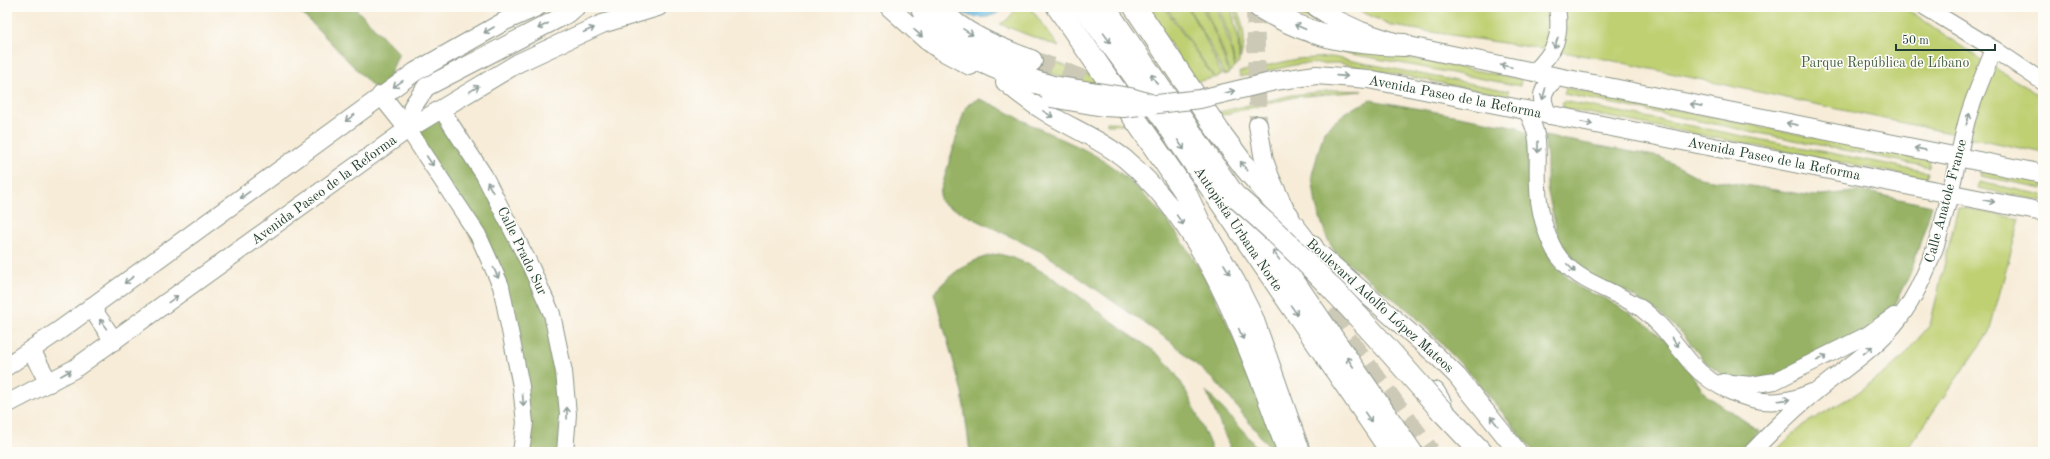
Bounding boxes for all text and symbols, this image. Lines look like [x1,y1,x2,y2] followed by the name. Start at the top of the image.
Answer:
[1294,22,1306,30] one-way arrow
[537,23,549,30] one-way arrow
[583,25,595,33] one-way arrow
[484,26,496,34] one-way arrow
[1896,26,1995,52] scale bar
[912,28,922,37] one-way arrow
[962,28,974,36] one-way arrow
[1103,33,1111,44] one-way arrow
[1902,34,1929,47] text: 50 m
[1551,37,1559,49] one-way arrow
[1801,56,1969,70] park label: Parque República de Líbano
[1500,62,1513,70] one-way arrow
[1335,73,1348,80] one-way arrow
[1367,73,1543,121] street label: Avenida Paseo de la Reforma
[1150,74,1158,85] one-way arrow
[393,80,404,88] one-way arrow
[468,85,480,93] one-way arrow
[1222,87,1235,95] one-way arrow
[1540,88,1547,101] one-way arrow
[1690,100,1703,108] one-way arrow
[1042,110,1054,118] one-way arrow
[1965,113,1972,126] one-way arrow
[344,114,355,122] one-way arrow
[1580,119,1593,127] one-way arrow
[1786,119,1799,127] one-way arrow
[249,133,399,247] street label: Avenida Paseo de la Reforma
[1686,135,1862,183] street label: Avenida Paseo de la Reforma
[1923,138,1969,264] street label: Calle Anatole France
[1177,140,1185,151] one-way arrow
[1534,140,1542,153] one-way arrow
[1914,145,1927,153] one-way arrow
[426,156,434,167] one-way arrow
[1240,160,1249,171] one-way arrow
[1191,164,1285,294] street label: Autopista Urbana Norte
[486,181,493,193] one-way arrow
[239,191,250,199] one-way arrow
[1982,197,1995,205] one-way arrow
[495,205,550,298] street label: Calle Prado Sur
[1176,214,1184,225] one-way arrow
[1304,236,1456,376] street label: Boulevard Adolfo López Mateos
[1272,250,1280,261] one-way arrow
[1223,263,1231,275] one-way arrow
[1566,263,1575,273] one-way arrow
[492,267,500,279] one-way arrow
[123,276,134,284] one-way arrow
[167,295,178,303] one-way arrow
[1290,305,1298,316] one-way arrow
[99,319,107,330] one-way arrow
[1238,328,1246,340] one-way arrow
[1671,337,1680,348] one-way arrow
[1863,345,1874,354] one-way arrow
[1816,354,1828,361] one-way arrow
[1346,357,1354,368] one-way arrow
[60,369,72,377] one-way arrow
[519,393,526,406] one-way arrow
[1777,396,1790,404] one-way arrow
[563,407,571,420] one-way arrow
[1364,412,1372,423] one-way arrow
[1490,416,1499,426] one-way arrow

